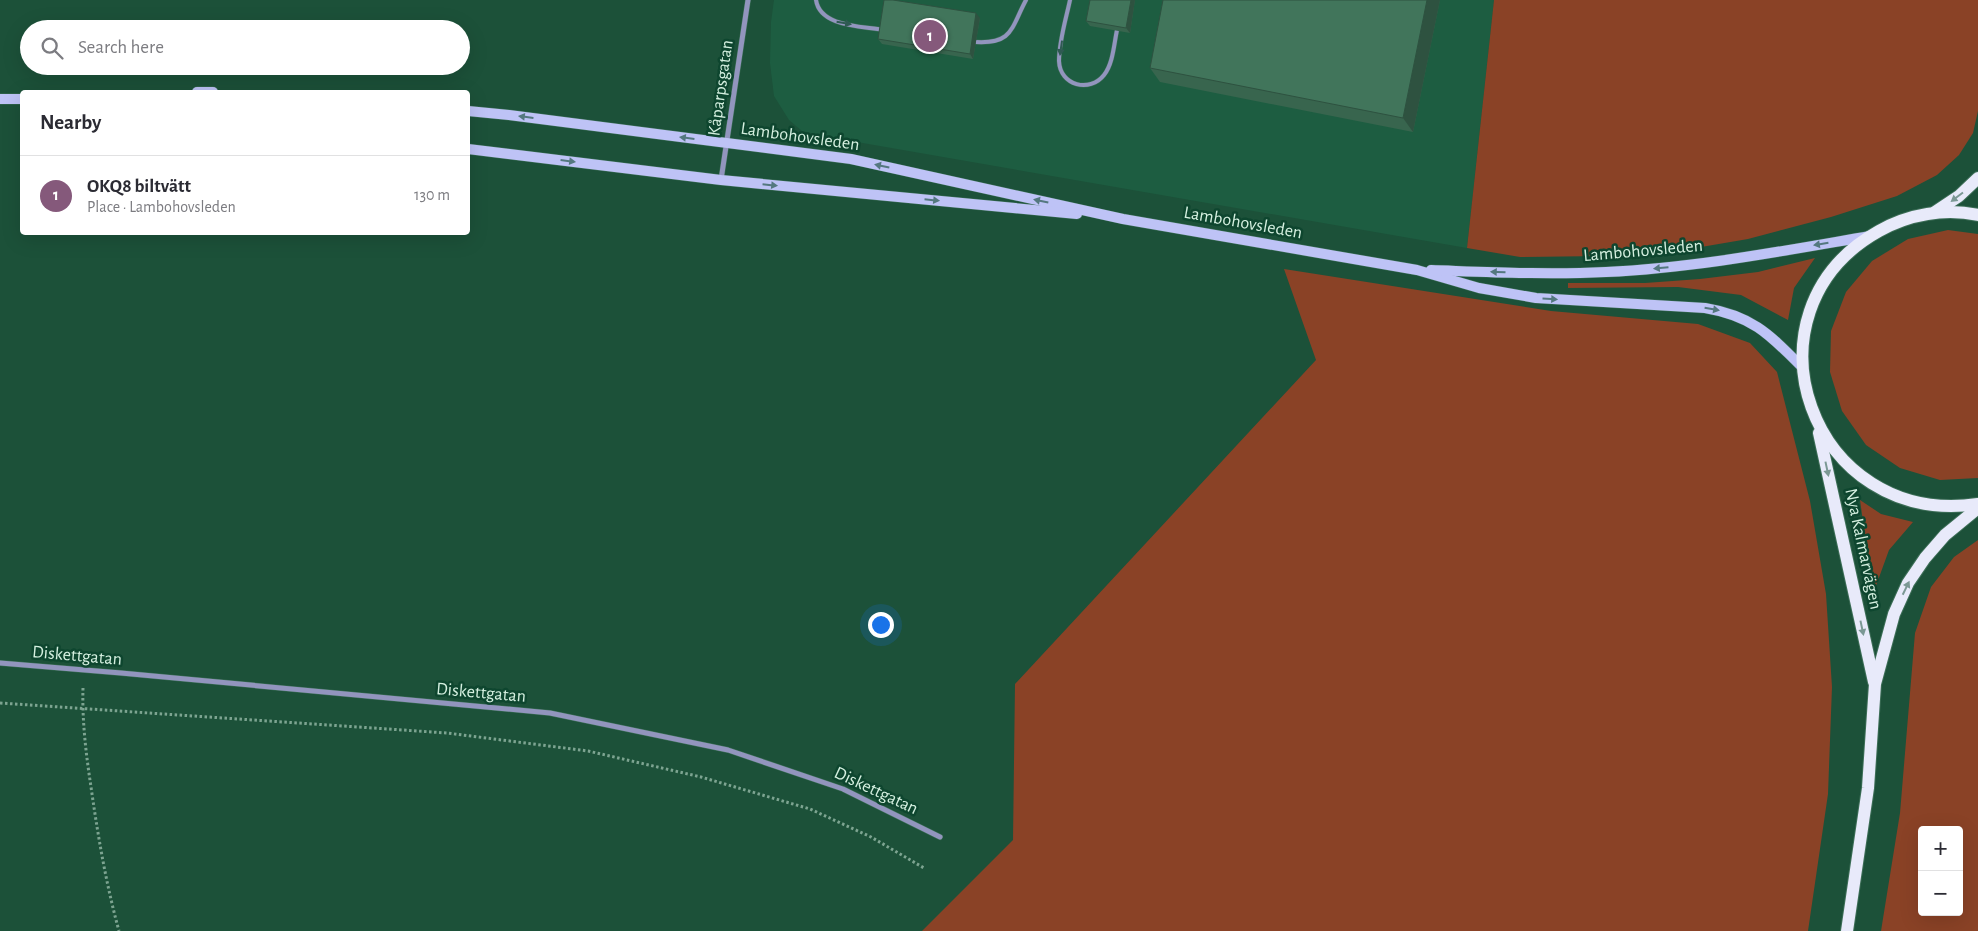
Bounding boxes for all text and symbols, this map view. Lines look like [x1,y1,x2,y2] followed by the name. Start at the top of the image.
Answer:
[914,17,946,55] pin: 1
[20,20,470,75] search box
[836,20,852,28] one-way arrow
[38,34,66,62] icon: search
[78,38,164,57] text: Search here
[705,39,737,137] street label: Kåparpsgatan
[1057,40,1065,56] one-way arrow
[40,112,101,133] text: Nearby
[518,113,534,121] one-way arrow
[739,120,861,154] street label: Lambohovsleden
[679,134,695,142] one-way arrow
[560,157,576,165] one-way arrow
[875,162,890,170] one-way arrow
[87,177,191,196] text: OKQ8 biltvätt
[762,181,778,189] one-way arrow
[53,187,59,203] text: 1
[414,187,450,203] text: 130 m
[1951,191,1964,202] one-way arrow
[924,196,940,204] one-way arrow
[1034,197,1049,205] one-way arrow
[87,199,236,215] text: Place · Lambohovsleden
[1182,204,1304,242] street label: Lambohovsleden
[1582,237,1704,265] street label: Lambohovsleden
[1813,241,1829,249] one-way arrow
[1652,264,1668,272] one-way arrow
[1490,268,1506,276] one-way arrow
[1542,295,1558,303] one-way arrow
[1704,306,1720,314] one-way arrow
[1823,462,1831,477] one-way arrow
[1841,487,1885,611] street label: Nya Kalmarvägen
[1902,581,1910,595] one-way arrow
[868,612,894,638] your location
[1858,620,1866,636] one-way arrow
[31,643,123,669] street label: Diskettgatan
[435,680,527,706] street label: Diskettgatan
[831,764,921,818] street label: Diskettgatan
[1918,826,1963,916] map controls
[1918,826,1963,871] button: +
[1918,871,1963,916] button: −

